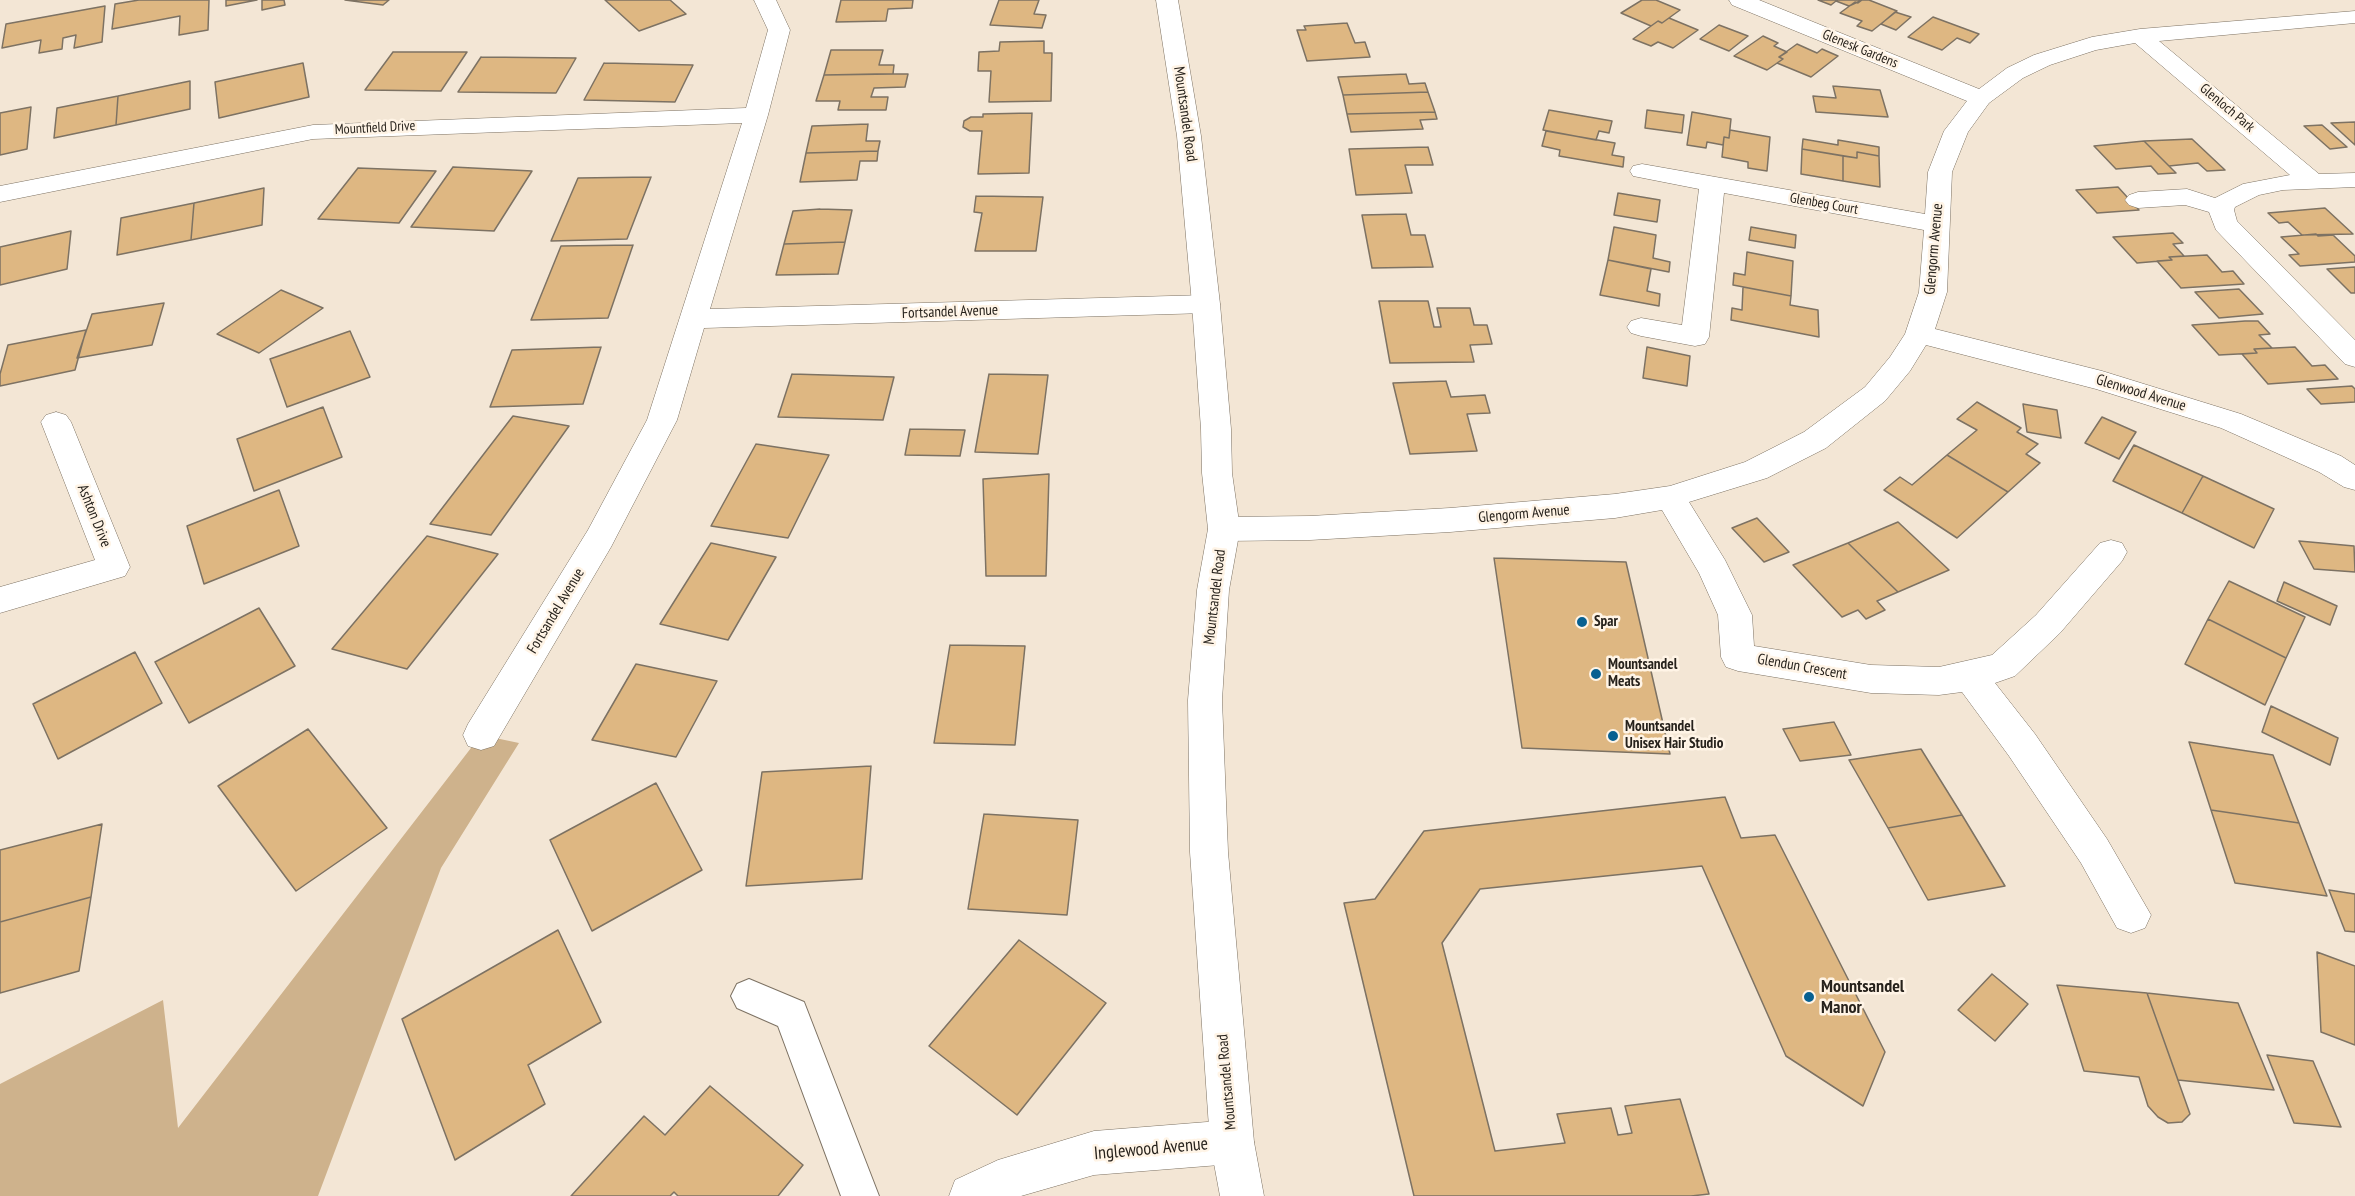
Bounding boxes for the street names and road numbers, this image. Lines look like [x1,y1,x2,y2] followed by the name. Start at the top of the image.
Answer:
[1820,26,1900,72] street label: Glenesk Gardens
[1169,65,1201,163] street label: Mountsandel Road
[2196,80,2258,136] street label: Glenloch Park
[334,118,416,138] street label: Mountfield Drive
[1789,190,1859,218] street label: Glenbeg Court
[1921,203,1947,295] street label: Glengorm Avenue
[902,301,998,323] street label: Fortsandel Avenue
[2094,371,2188,415] street label: Glenwood Avenue
[73,482,115,550] street label: Ashton Drive
[1478,501,1570,527] street label: Glengorm Avenue
[1200,548,1230,646] street label: Mountsandel Road
[524,565,588,657] street label: Fortsandel Avenue
[1756,650,1848,684] street label: Glendun Crescent
[1214,1033,1240,1131] street label: Mountsandel Road
[1093,1133,1209,1165] street label: Inglewood Avenue

